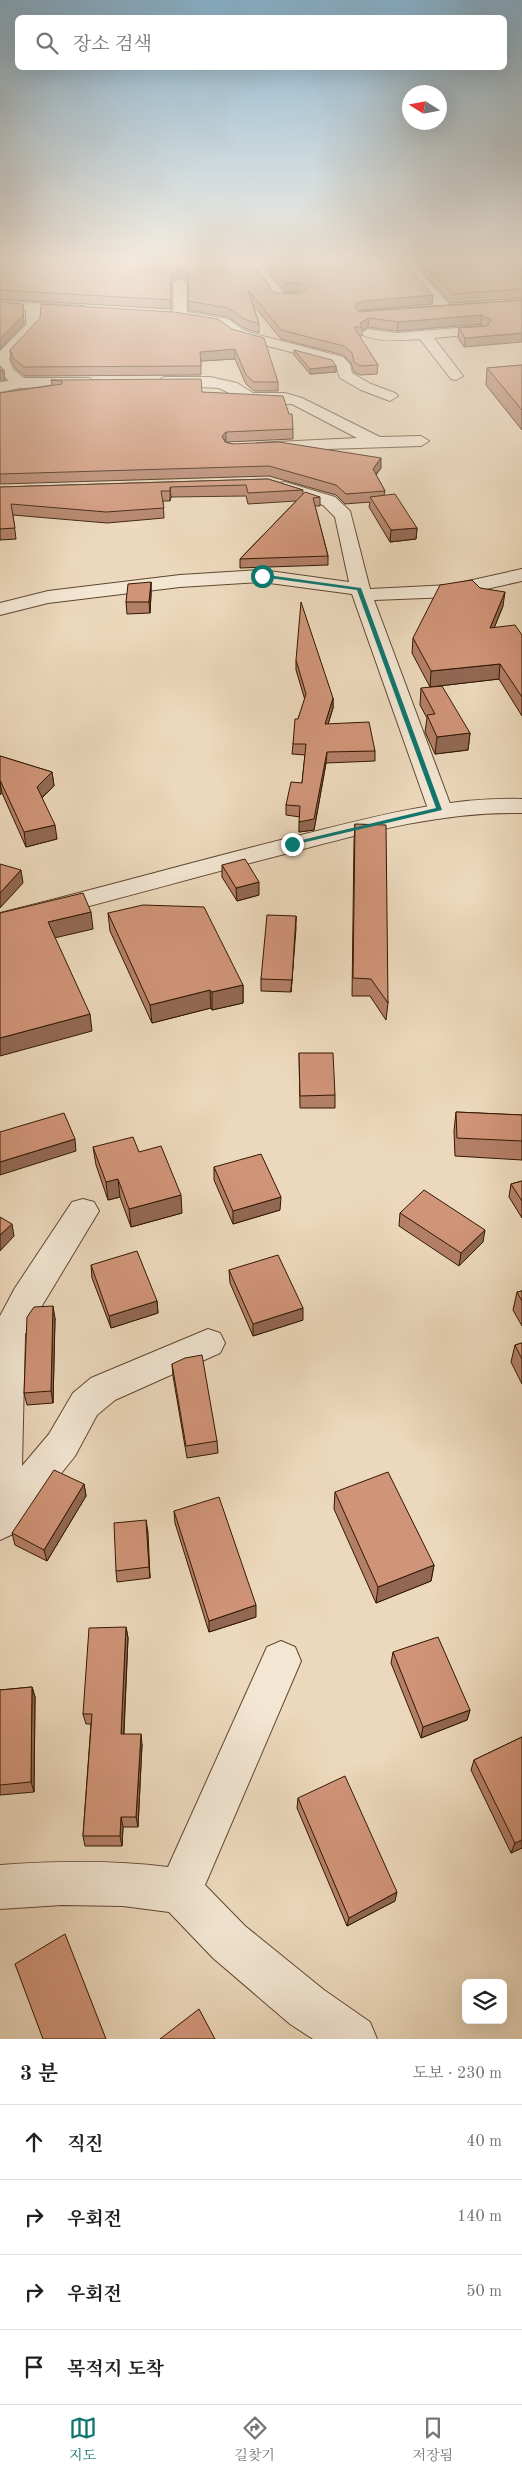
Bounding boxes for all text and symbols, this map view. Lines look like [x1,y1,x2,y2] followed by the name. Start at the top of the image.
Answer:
[15,15,507,70] search box
[33,29,61,57] icon: search
[73,36,152,55] text: 장소 검색
[402,85,447,130] north arrow
[251,565,274,588] route start
[281,833,304,856] route end
[462,1979,507,2024] map controls
[462,1979,507,2024] button: layers
[20,2064,58,2085] text: 3 분
[413,2066,502,2082] text: 도보 · 230 m
[20,2128,48,2156] icon: ahead
[466,2134,502,2150] text: 40 m
[67,2136,104,2155] text: 직진
[20,2203,48,2231] icon: right
[457,2209,502,2225] text: 140 m
[67,2211,122,2230] text: 우회전
[20,2278,48,2306] icon: right
[466,2284,502,2300] text: 50 m
[67,2286,122,2305] text: 우회전
[20,2353,48,2381] icon: arrive
[67,2361,164,2380] text: 목적지 도착
[69,2414,97,2465] tab: 지도
[234,2414,275,2465] tab: 길찾기
[413,2414,453,2465] tab: 저장됨

